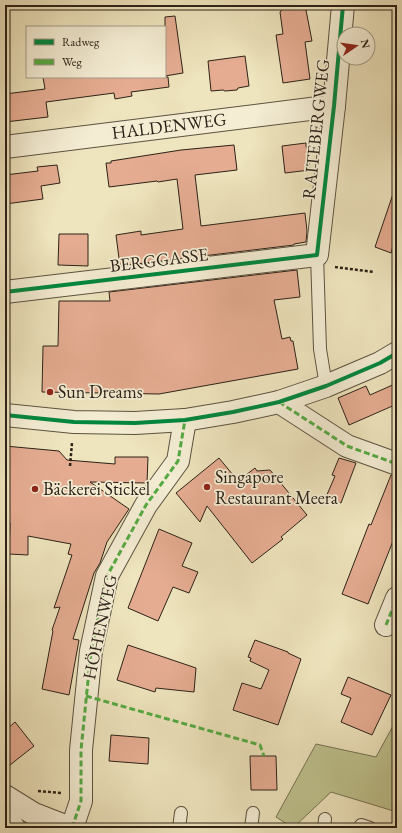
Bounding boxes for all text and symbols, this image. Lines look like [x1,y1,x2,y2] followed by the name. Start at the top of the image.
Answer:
[26,26,166,78] legend
[336,26,376,66] north arrow
[62,34,100,50] text: Radweg
[358,38,374,50] text: N
[62,54,82,70] text: Weg
[297,58,334,200] street label: RAITEBERGWEG
[110,107,228,144] street label: HALDENWEG
[108,242,210,277] street label: BERGGASSE
[58,380,143,403] place label: Sun Dreams
[45,387,55,397] marker: Sun Dreams
[215,465,339,509] place label: Singapore Restaurant Meera
[43,477,150,500] place label: Bäckerei Stickel
[202,482,212,492] marker: Singapore Restaurant Meera
[30,484,40,494] marker: Bäckerei Stickel
[77,572,122,682] street label: HÖHENWEG

